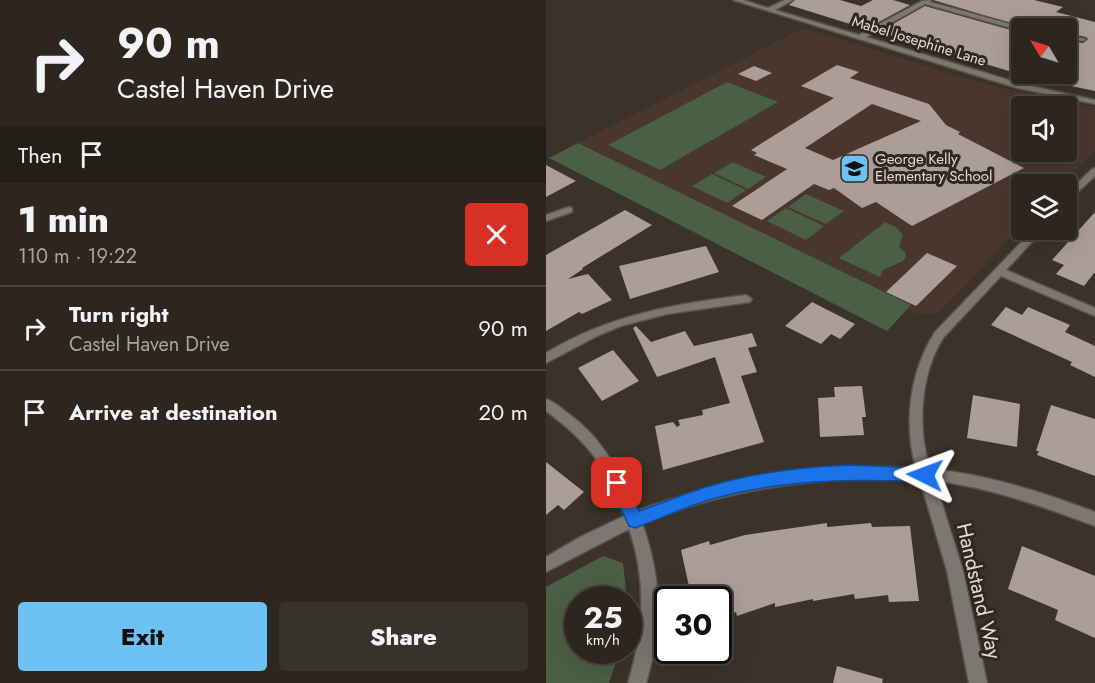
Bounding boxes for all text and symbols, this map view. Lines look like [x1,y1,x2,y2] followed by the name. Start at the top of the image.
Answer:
[849,10,989,72] street label: Mabel Josephine Lane
[117,13,220,74] text: 90 m
[1011,18,1077,84] north arrow
[1011,18,1077,240] map controls
[18,24,96,102] icon: right
[117,69,334,108] text: Castel Haven Drive
[1011,96,1077,162] button: sound
[75,138,108,171] icon: arrive
[18,139,63,171] text: Then
[875,148,992,187] place label: George Kelly Elementary School
[838,152,870,184] school or university icon: George Kelly Elementary School
[1011,174,1077,240] button: layers
[18,193,109,245] text: 1 min
[465,203,528,266] button: close
[18,242,137,271] text: 110 m · 19:22
[69,298,169,330] text: Turn right
[18,312,51,345] icon: right
[478,312,528,344] text: 90 m
[69,330,230,359] text: Castel Haven Drive
[18,396,51,429] icon: arrive
[69,396,278,428] text: Arrive at destination
[479,396,528,428] text: 20 m
[893,443,957,507] position arrow
[591,457,642,508] pin
[600,466,633,499] icon: arrive
[949,520,1009,663] street label: Handstand Way
[654,586,732,664] speed limit sign: 30
[583,596,623,639] text: 25
[18,602,267,671] button: Exit
[279,602,528,671] button: Share
[586,629,620,651] text: km/h

